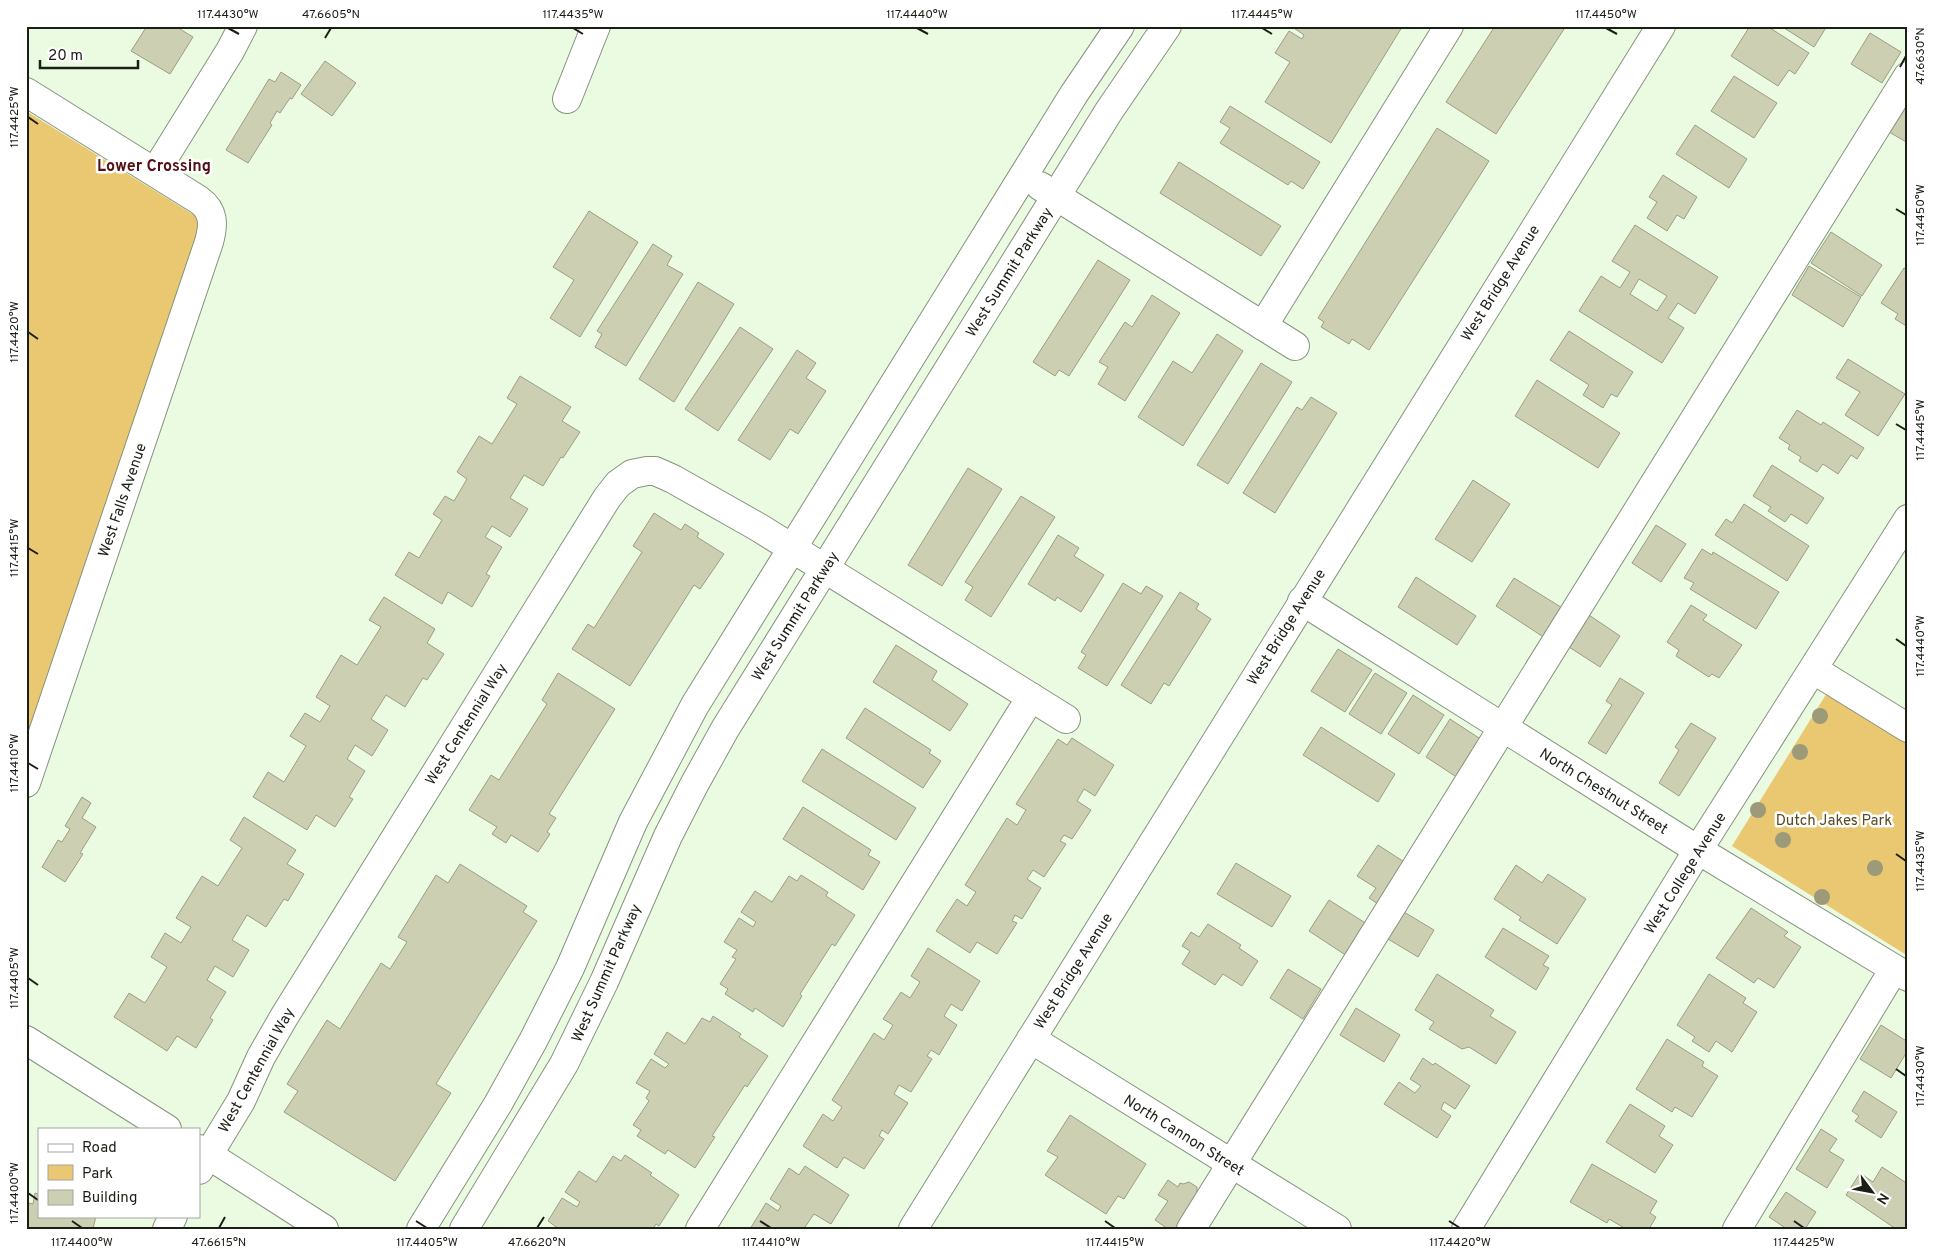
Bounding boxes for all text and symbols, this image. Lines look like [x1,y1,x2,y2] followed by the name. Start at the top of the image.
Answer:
[197,7,259,23] text: 117.4430°W
[302,7,360,23] text: 47.6605°N
[542,7,604,23] text: 117.4435°W
[886,7,948,23] text: 117.4440°W
[1231,7,1293,23] text: 117.4445°W
[1575,7,1637,23] text: 117.4450°W
[1913,27,1929,85] text: 47.6630°N
[40,38,138,70] scale bar
[48,47,83,66] text: 20 m
[7,86,23,148] text: 117.4425°W
[97,157,211,177] district label: Lower Crossing
[1913,184,1929,246] text: 117.4450°W
[963,204,1058,341] street label: West Summit Parkway
[1458,222,1545,346] street label: West Bridge Avenue
[7,301,23,363] text: 117.4420°W
[1913,399,1929,461] text: 117.4445°W
[95,441,152,560] street label: West Falls Avenue
[7,519,23,577] text: 117.4415°W
[749,548,844,685] street label: West Summit Parkway
[1244,566,1331,690] street label: West Bridge Avenue
[1913,615,1929,677] text: 117.4440°W
[422,660,513,789] street label: West Centennial Way
[7,734,23,792] text: 117.4410°W
[1535,745,1671,840] street label: North Chestnut Street
[1641,809,1731,938] street label: West College Avenue
[1776,812,1892,831] park label: Dutch Jakes Park
[1913,830,1929,892] text: 117.4435°W
[568,901,646,1046] street label: West Summit Parkway
[1031,910,1118,1034] street label: West Bridge Avenue
[7,947,23,1009] text: 117.4405°W
[215,1005,300,1137] street label: West Centennial Way
[1913,1045,1929,1107] text: 117.4430°W
[1119,1091,1247,1181] street label: North Cannon Street
[38,1128,200,1218] legend
[82,1139,117,1158] text: Road
[7,1162,23,1224] text: 117.4400°W
[82,1165,113,1184] text: Park
[1846,1168,1896,1218] north arrow
[82,1189,137,1208] text: Building
[1872,1189,1892,1207] text: N
[51,1235,113,1251] text: 117.4400°W
[192,1235,246,1251] text: 47.6615°N
[396,1235,458,1251] text: 117.4405°W
[508,1235,566,1251] text: 47.6620°N
[742,1235,800,1251] text: 117.4410°W
[1086,1235,1144,1251] text: 117.4415°W
[1429,1235,1491,1251] text: 117.4420°W
[1773,1235,1835,1251] text: 117.4425°W

